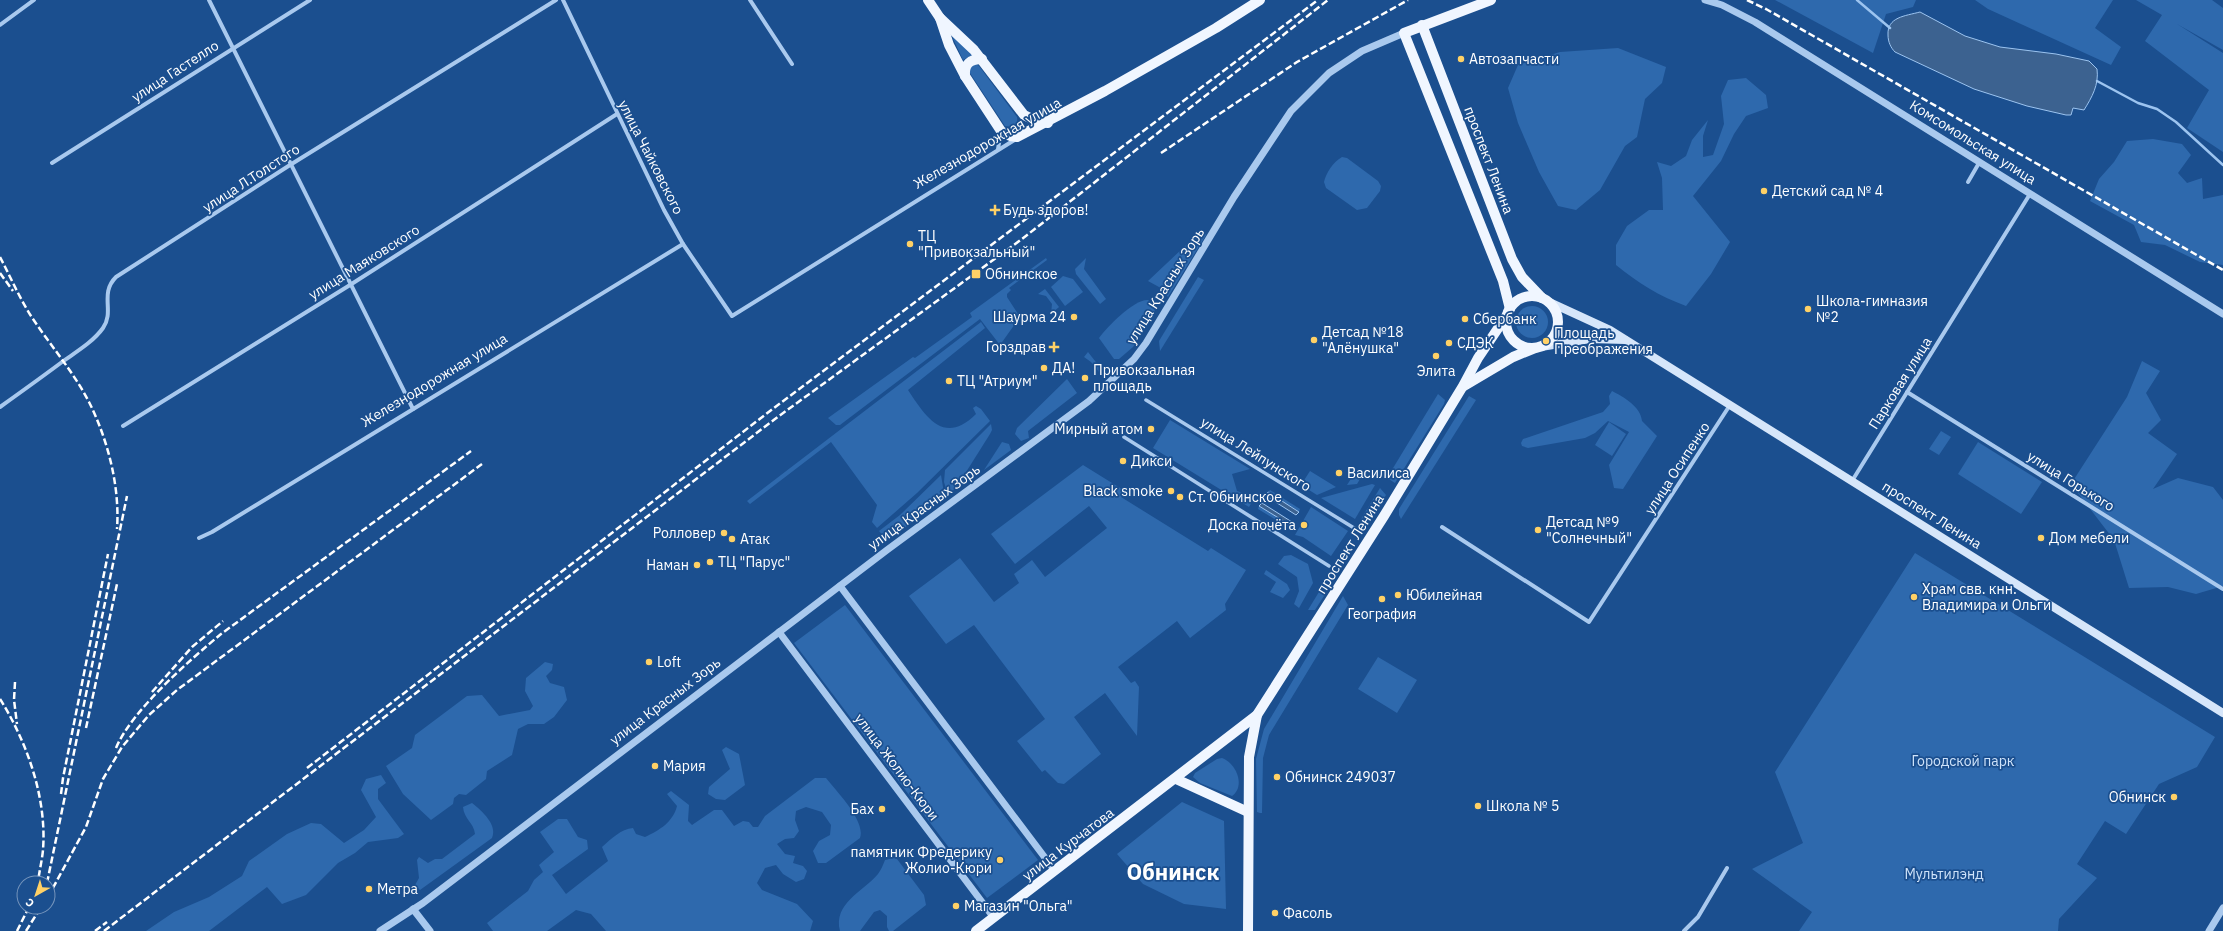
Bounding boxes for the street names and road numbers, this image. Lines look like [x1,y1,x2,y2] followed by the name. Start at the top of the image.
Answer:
[128,36,222,106] street label: улица Гастелло
[910,93,1065,193] street label: Железнодорожная улица
[1906,96,2040,189] street label: Комсомольская улица
[614,97,688,217] street label: улица Чайковского
[1460,104,1518,217] street label: проспект Ленина
[199,140,303,216] street label: улица Л.Толстого
[305,220,423,303] street label: улица Маяковского
[1122,224,1208,348] street label: улица Красных Зорь
[357,329,511,431] street label: Железнодорожная улица
[1864,333,1936,432] street label: Парковая улица
[1197,413,1315,495] street label: улица Лейпунского
[1640,418,1714,518] street label: улица Осипенко
[2024,447,2118,515] street label: улица Горького
[864,460,984,554] street label: улица Красных Зорь
[1879,477,1985,553] street label: проспект Ленина
[1312,491,1388,597] street label: проспект Ленина
[606,653,724,749] street label: улица Красных Зорь
[851,710,943,824] street label: улица Жолио-Кюри
[1019,803,1118,884] street label: улица Курчатова

